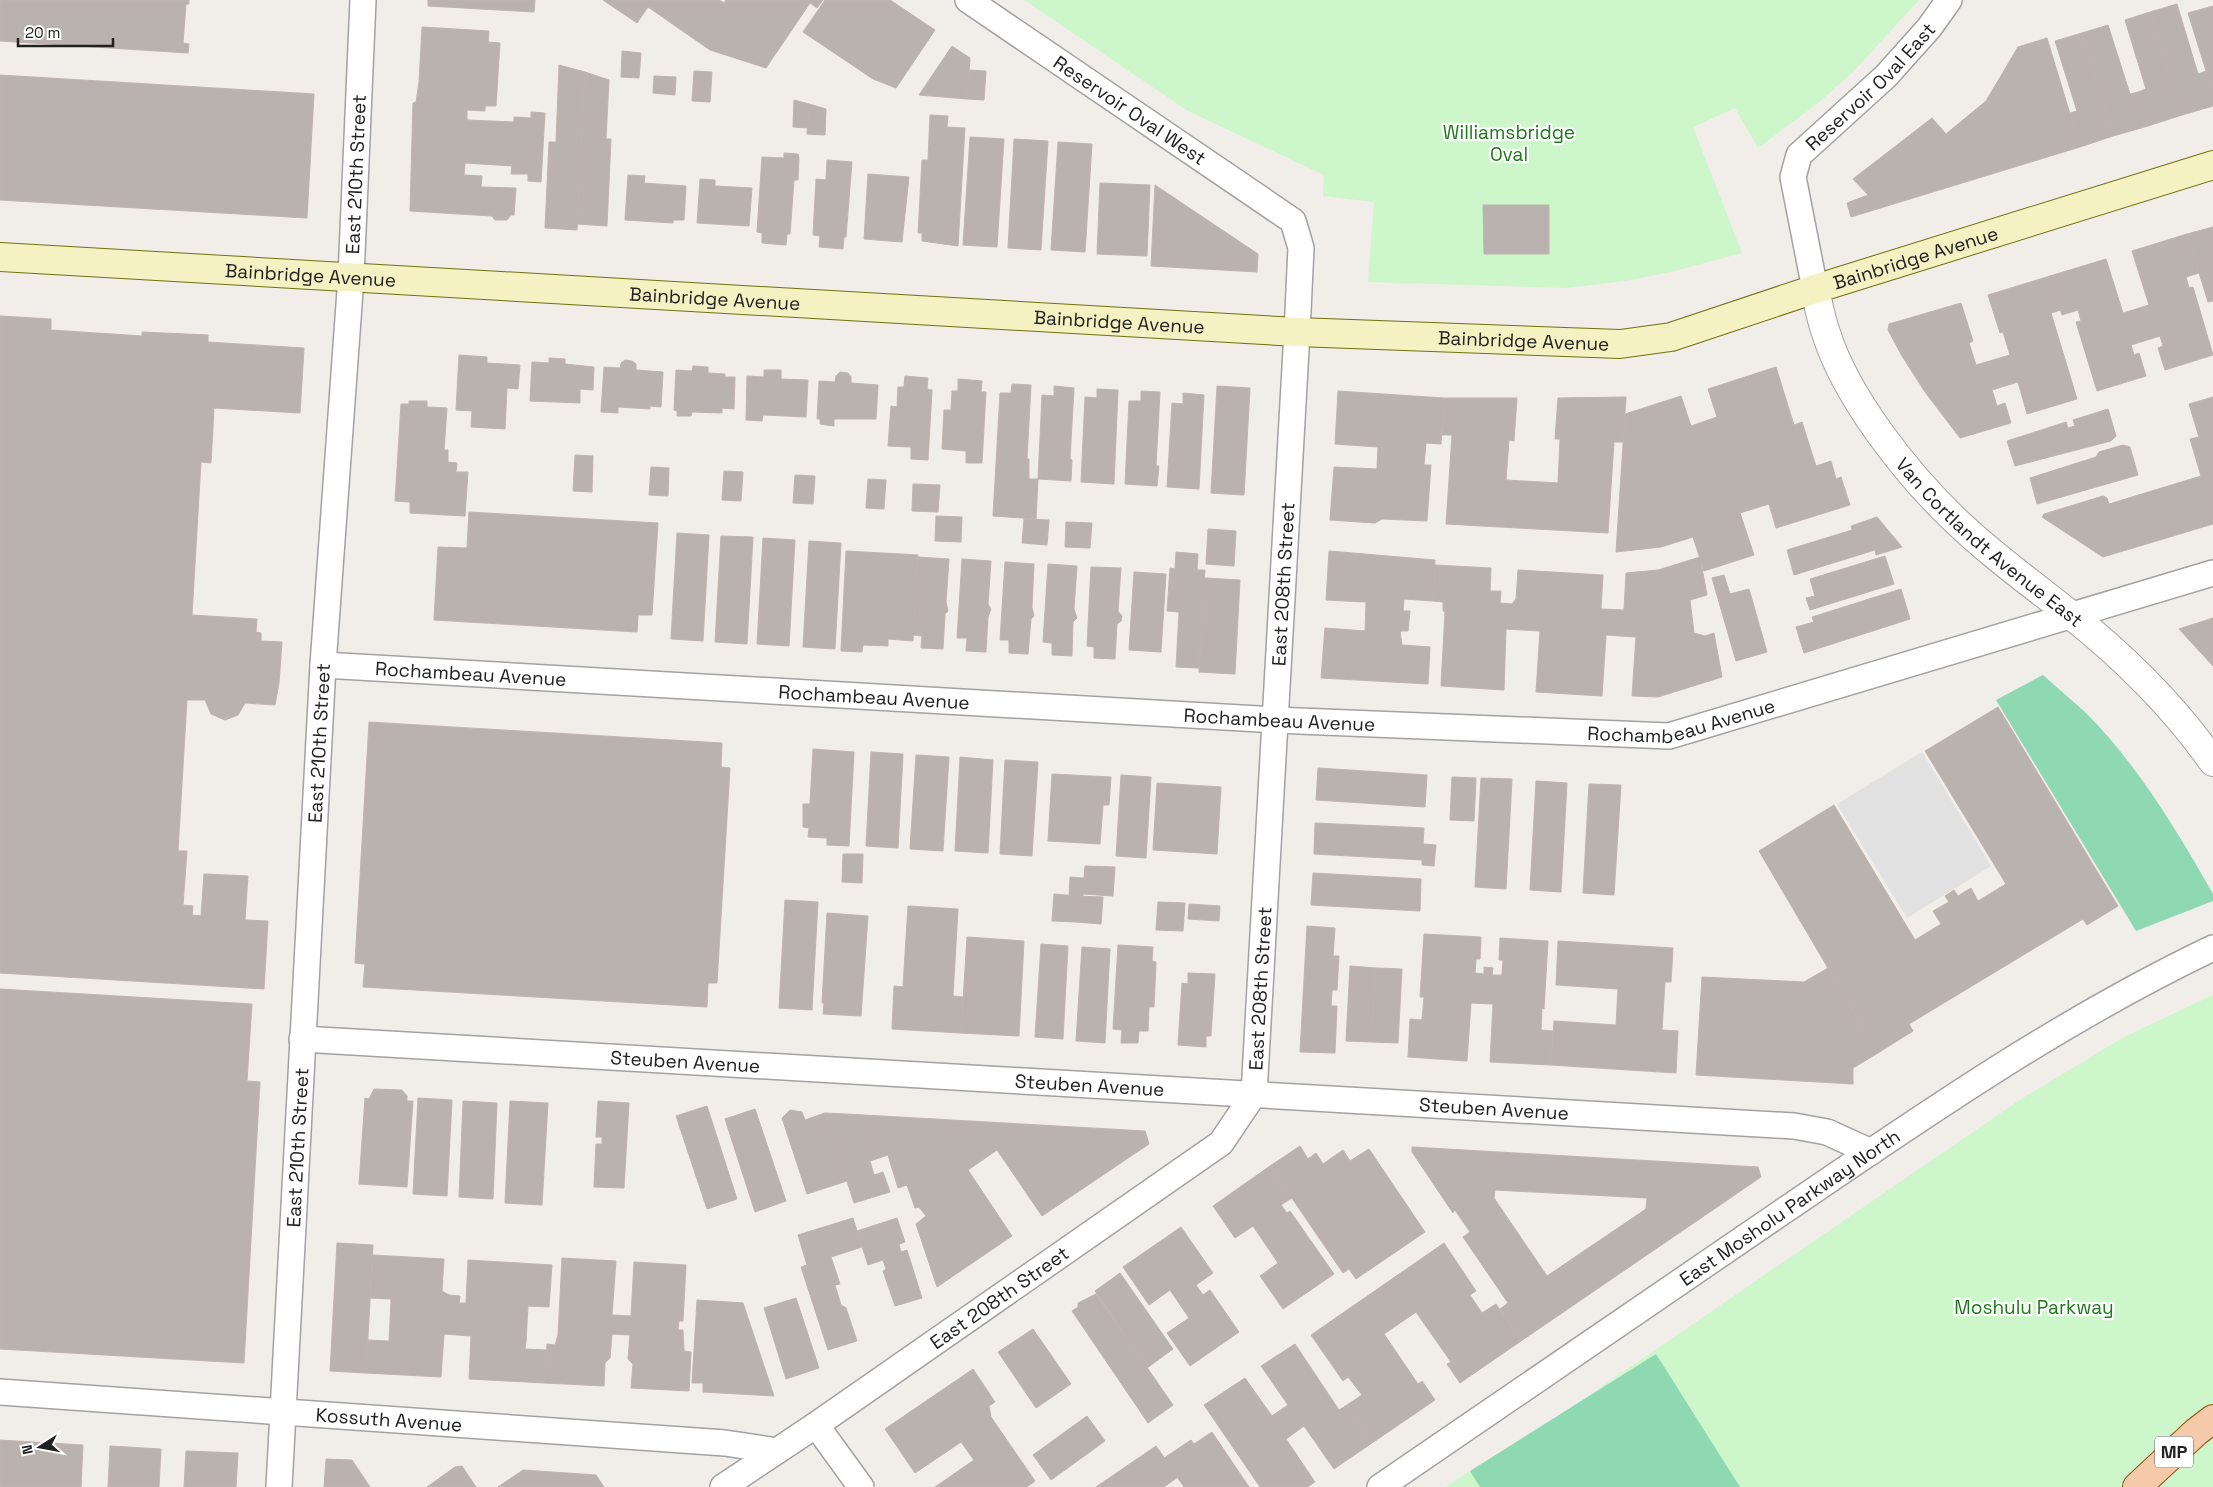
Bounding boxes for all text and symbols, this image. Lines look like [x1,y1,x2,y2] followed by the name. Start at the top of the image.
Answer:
[18,15,112,47] scale bar
[1800,17,1941,156] street label: Reservoir Oval East
[25,23,60,42] text: 20 m
[1048,50,1211,171] street label: Reservoir Oval West
[340,94,372,255] street label: East 210th Street
[1443,120,1575,167] park label: Williamsbridge Oval
[1830,221,2001,296] street label: Bainbridge Avenue
[224,258,397,293] street label: Bainbridge Avenue
[629,281,801,316] street label: Bainbridge Avenue
[1033,305,1205,340] street label: Bainbridge Avenue
[1438,325,1610,357] street label: Bainbridge Avenue
[1890,453,2088,633] street label: Van Cortlandt Avenue East
[1266,502,1300,667] street label: East 208th Street
[374,656,567,692] street label: Rochambeau Avenue
[303,663,336,824] street label: East 210th Street
[778,679,970,715] street label: Rochambeau Avenue
[1587,693,1778,749] street label: Rochambeau Avenue
[1183,703,1376,737] street label: Rochambeau Avenue
[1243,906,1278,1071] street label: East 208th Street
[610,1045,761,1079] street label: Steuben Avenue
[281,1067,314,1228] street label: East 210th Street
[1014,1069,1165,1102] street label: Steuben Avenue
[1418,1092,1569,1126] street label: Steuben Avenue
[1675,1124,1905,1292] street label: East Mosholu Parkway North
[925,1241,1074,1355] street label: East 208th Street
[1954,1295,2114,1320] park label: Moshulu Parkway
[315,1402,463,1437] street label: Kossuth Avenue
[15,1422,65,1472] north arrow
[2155,1436,2193,1468] road number: MP
[18,1443,37,1456] text: N

